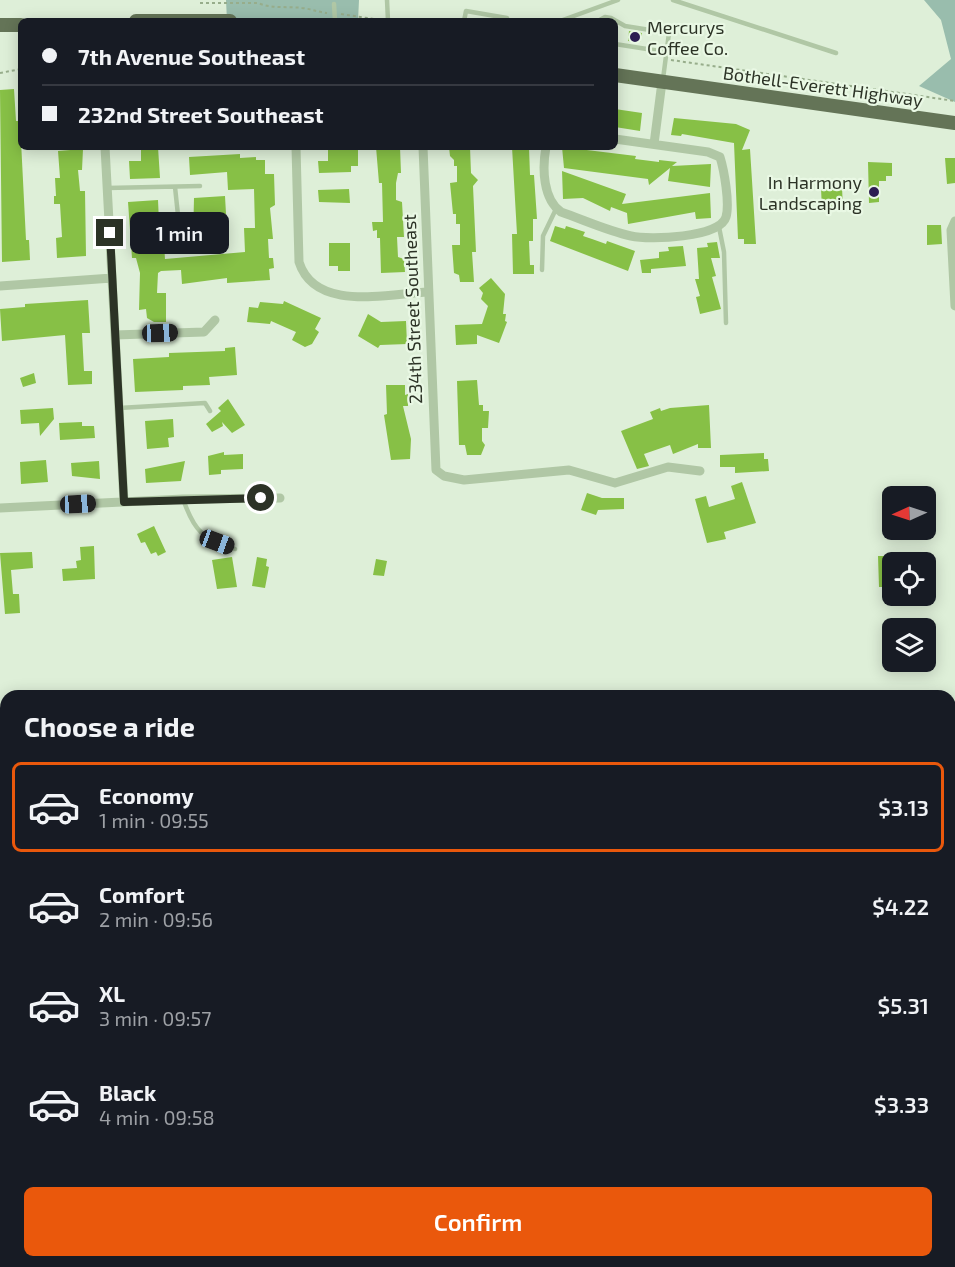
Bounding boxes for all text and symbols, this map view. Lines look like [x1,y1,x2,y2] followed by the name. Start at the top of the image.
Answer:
[647,16,728,59] place label: Mercurys Coffee Co.
[628,30,642,44] marker: Mercurys Coffee Co.
[78,43,305,69] text: 7th Avenue Southeast
[722,61,925,111] street label: Bothell-Everett Highway
[78,101,324,127] text: 232nd Street Southeast
[759,171,862,214] place label: In Harmony Landscaping
[867,185,881,199] marker: In Harmony Landscaping
[131,212,230,254] callout: 1 min
[398,214,426,404] street label: 234th Street Southeast
[96,219,123,246] route end
[156,221,203,245] text: 1 min
[142,323,178,343] car
[247,484,274,511] route start
[882,486,936,540] north arrow
[882,486,936,672] map controls
[60,494,96,514] car
[197,527,237,557] car
[882,552,936,606] button: locate
[882,618,936,672] button: layers
[24,710,195,742] text: Choose a ride
[27,780,81,834] icon: car
[99,782,194,808] text: Economy
[878,794,929,820] text: $3.13
[99,808,209,832] text: 1 min · 09:55
[27,879,81,933] icon: car
[99,881,184,907] text: Comfort
[872,893,929,919] text: $4.22
[99,907,213,931] text: 2 min · 09:56
[27,978,81,1032] icon: car
[99,980,125,1006] text: XL
[878,992,929,1018] text: $5.31
[99,1006,212,1030] text: 3 min · 09:57
[27,1077,81,1131] icon: car
[99,1079,156,1105] text: Black
[874,1091,929,1117] text: $3.33
[99,1105,215,1129] text: 4 min · 09:58
[24,1187,932,1256] button: Confirm

